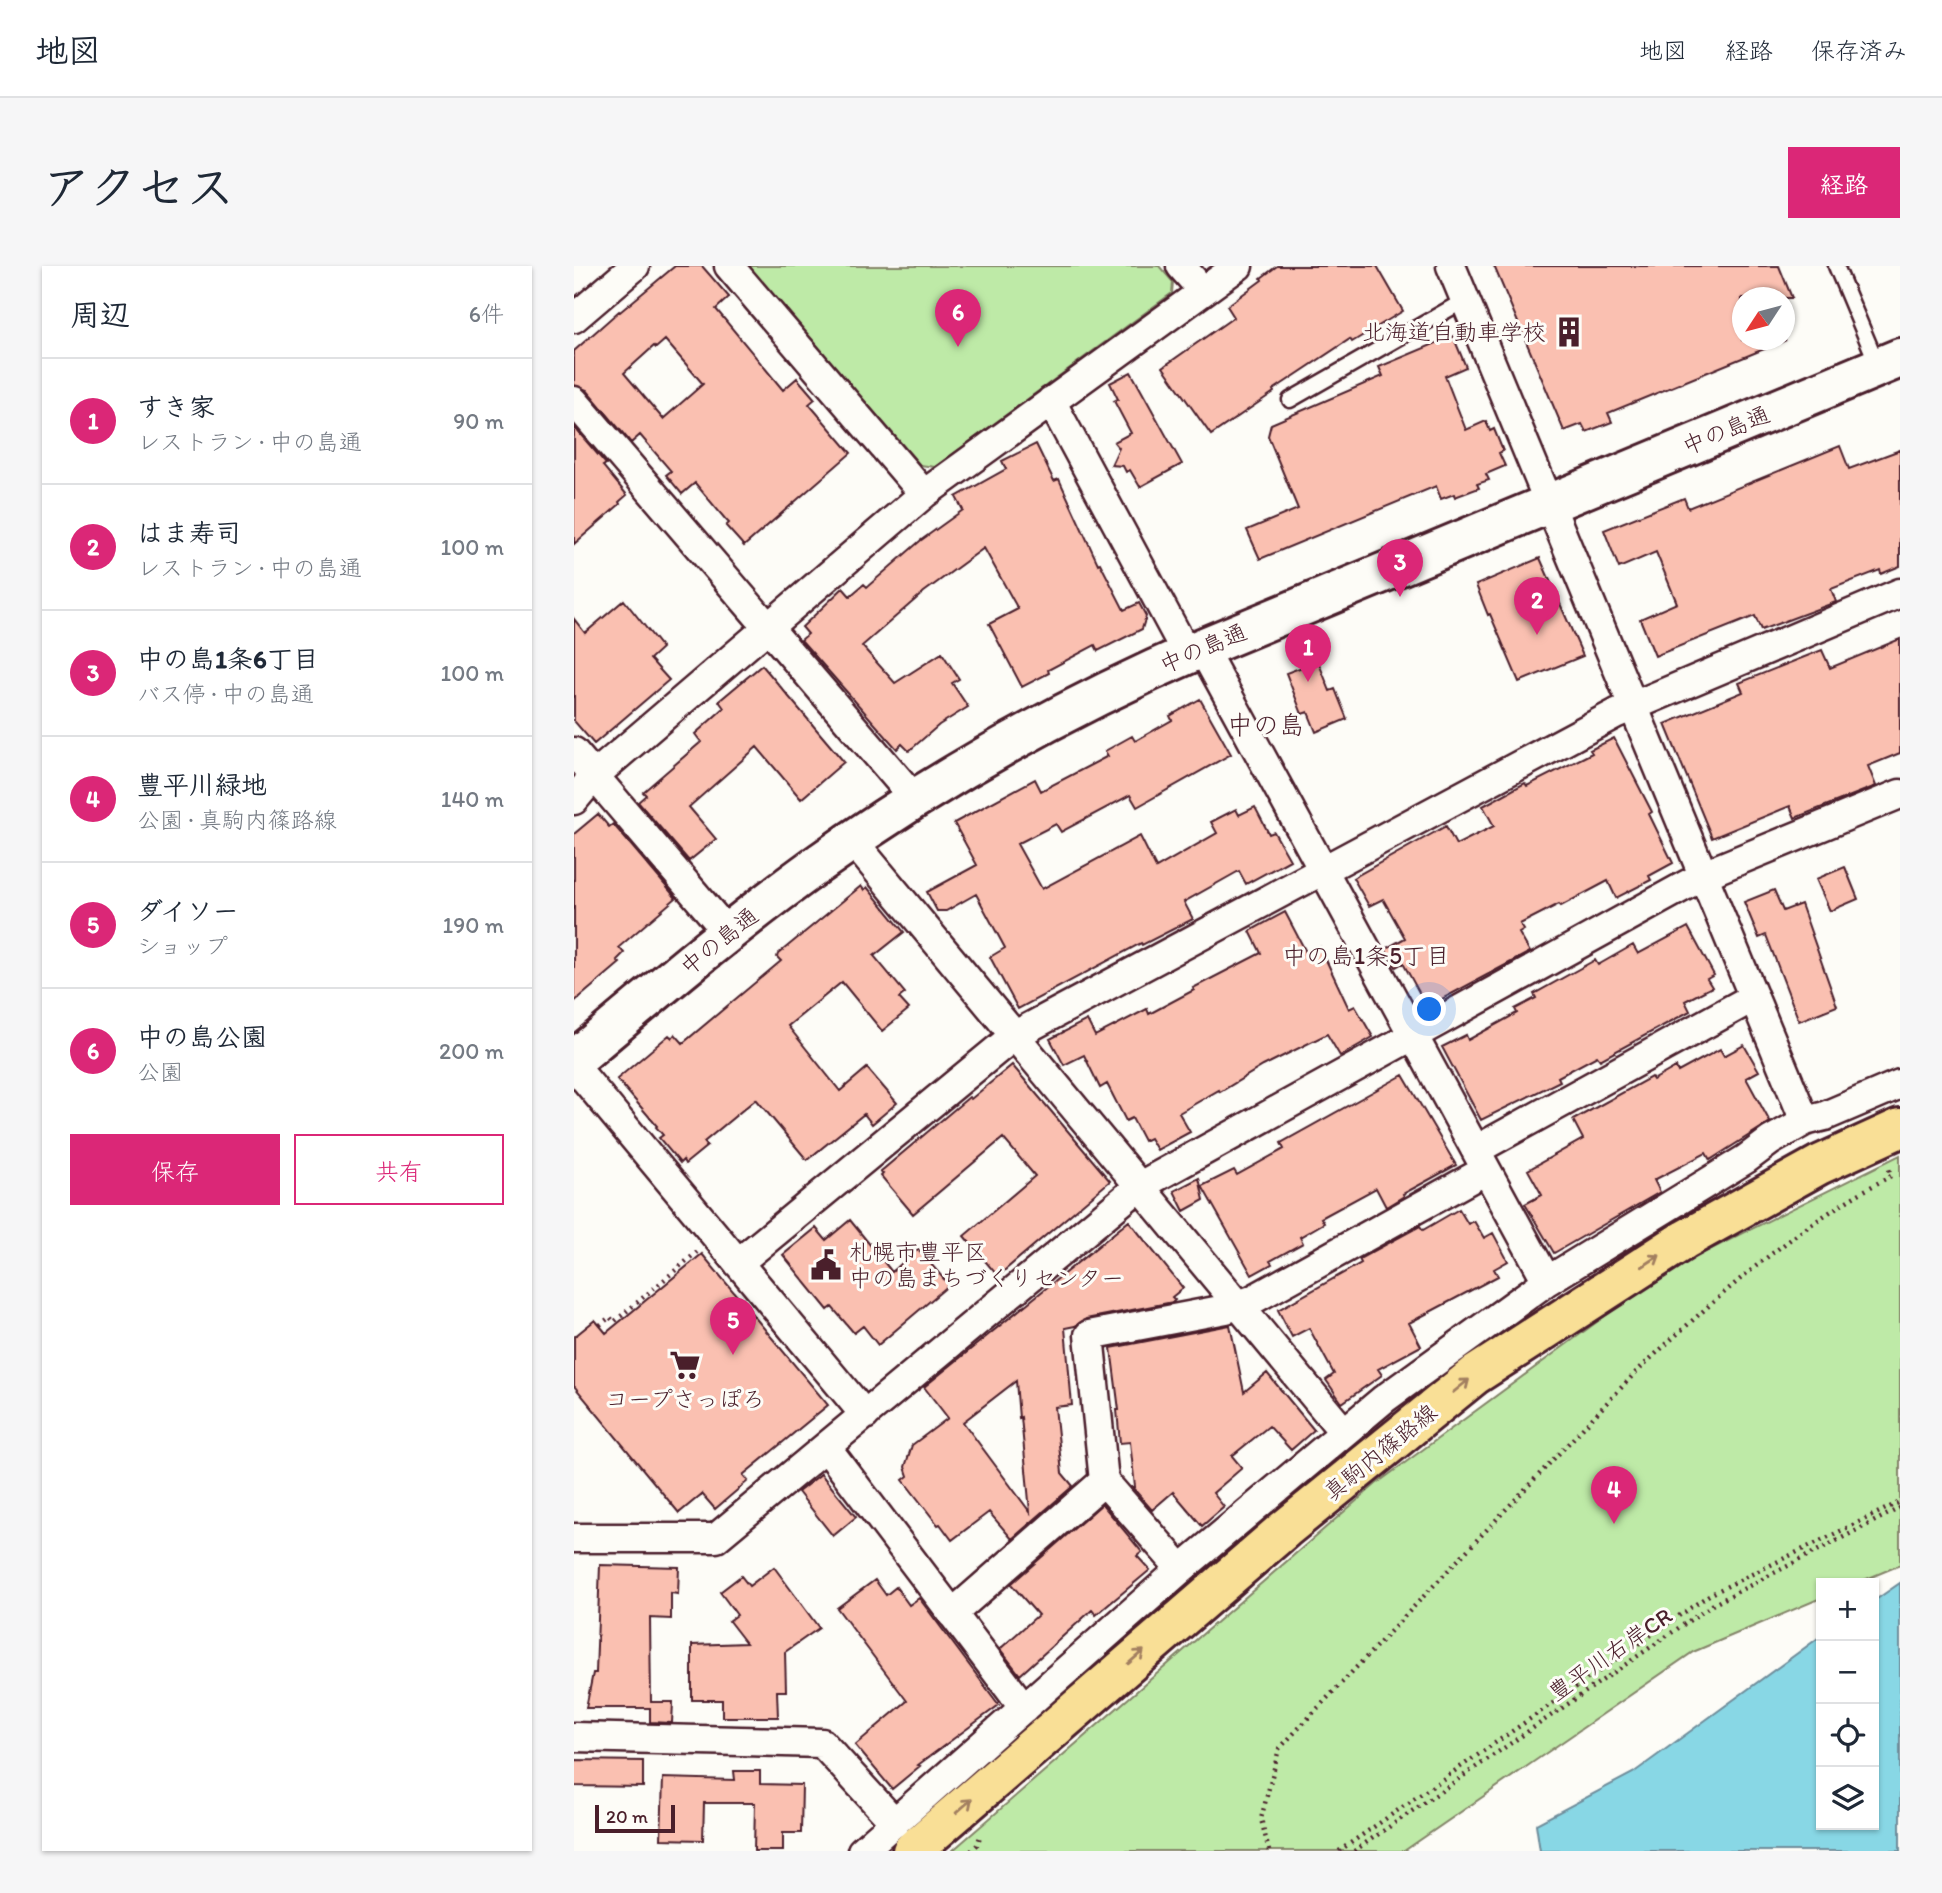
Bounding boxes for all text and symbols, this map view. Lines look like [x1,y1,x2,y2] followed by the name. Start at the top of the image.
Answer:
[35,31,101,70] text: 地図
[1639,36,1687,65] text: 地図
[1725,36,1773,65] text: 経路
[1811,36,1907,65] text: 保存済み
[1788,147,1900,218] button: 経路
[42,157,235,216] text: アクセス
[1732,287,1795,350] north arrow
[935,289,981,347] pin: 6
[70,296,130,333] text: 周辺
[469,300,504,328] text: 6件
[1552,315,1586,349] building icon: 北海道自動車学校
[1362,318,1546,346] place label: 北海道自動車学校
[137,391,215,423] text: すき家
[1678,400,1774,460] street label: 中の島通
[88,407,98,435] text: 1
[453,407,504,435] text: 90 m
[137,428,362,456] text: レストラン · 中の島通
[137,517,241,549] text: はま寿司
[87,533,99,561] text: 2
[440,533,504,561] text: 100 m
[1377,539,1423,597] pin: 3
[137,554,362,582] text: レストラン · 中の島通
[1514,577,1560,635] pin: 2
[1155,617,1251,679] street label: 中の島通
[1285,624,1331,682] pin: 1
[137,643,319,675] text: 中の島1条6丁目
[87,659,99,687] text: 3
[440,659,504,687] text: 100 m
[137,680,314,708] text: バス停 · 中の島通
[1227,709,1305,741] district label: 中の島
[137,769,267,801] text: 豊平川緑地
[86,785,100,813] text: 4
[441,785,504,813] text: 140 m
[137,806,337,834] text: 公園 · 真駒内篠路線
[137,895,238,927] text: ダイソー
[674,901,764,981] street label: 中の島通
[87,911,99,939] text: 5
[443,911,504,939] text: 190 m
[137,932,228,960] text: ショップ
[1282,941,1450,970] district label: 中の島1条5丁目
[1412,992,1446,1026] your location
[137,1021,267,1053] text: 中の島公園
[87,1037,99,1065] text: 6
[439,1037,504,1065] text: 200 m
[137,1058,183,1086] text: 公園
[70,1134,280,1205] button: 保存
[294,1134,504,1205] button: 共有
[849,1238,1124,1292] place label: 札幌市豊平区 中の島まちづくりセンター
[809,1248,843,1282] public building icon: 札幌市豊平区 中の島まちづくりセンター
[1641,1254,1660,1269] one-way arrow
[710,1297,756,1355] pin: 5
[668,1348,702,1382] supermarket icon: コープさっぽろ
[1452,1379,1470,1394] one-way arrow
[605,1385,765,1413] place label: コープさっぽろ
[1318,1398,1442,1506] street label: 真駒内篠路線
[1591,1466,1637,1524] pin: 4
[1816,1578,1879,1830] map controls
[1816,1578,1879,1641] button: +
[1543,1601,1678,1707] street label: 豊平川右岸CR
[1816,1641,1879,1704] button: −
[1127,1649,1145,1665] one-way arrow
[1816,1704,1879,1767] button: locate
[1816,1767,1879,1830] button: layers
[955,1798,973,1814] one-way arrow
[595,1802,676,1834] scale bar
[606,1805,648,1828] text: 20 m

